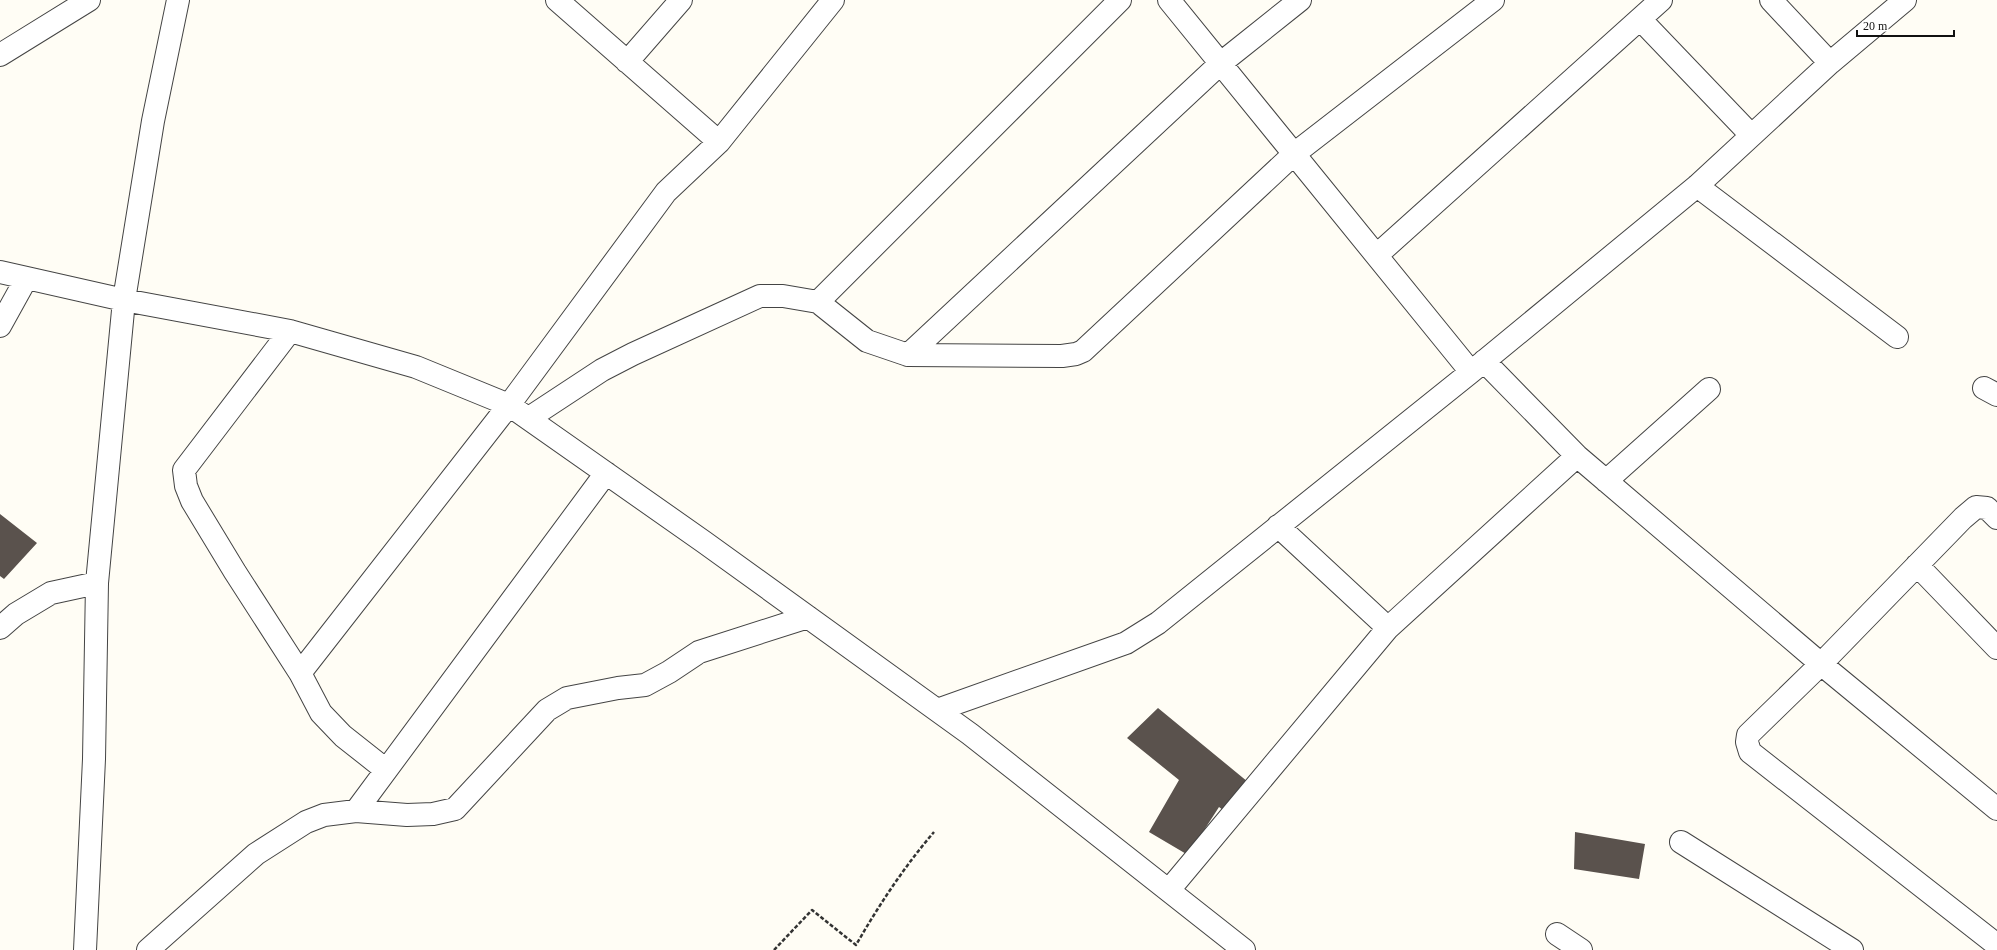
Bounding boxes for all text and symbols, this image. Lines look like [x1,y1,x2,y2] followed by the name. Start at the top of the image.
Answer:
[1857,12,1954,38] scale bar
[1863,19,1888,33] text: 20 m

